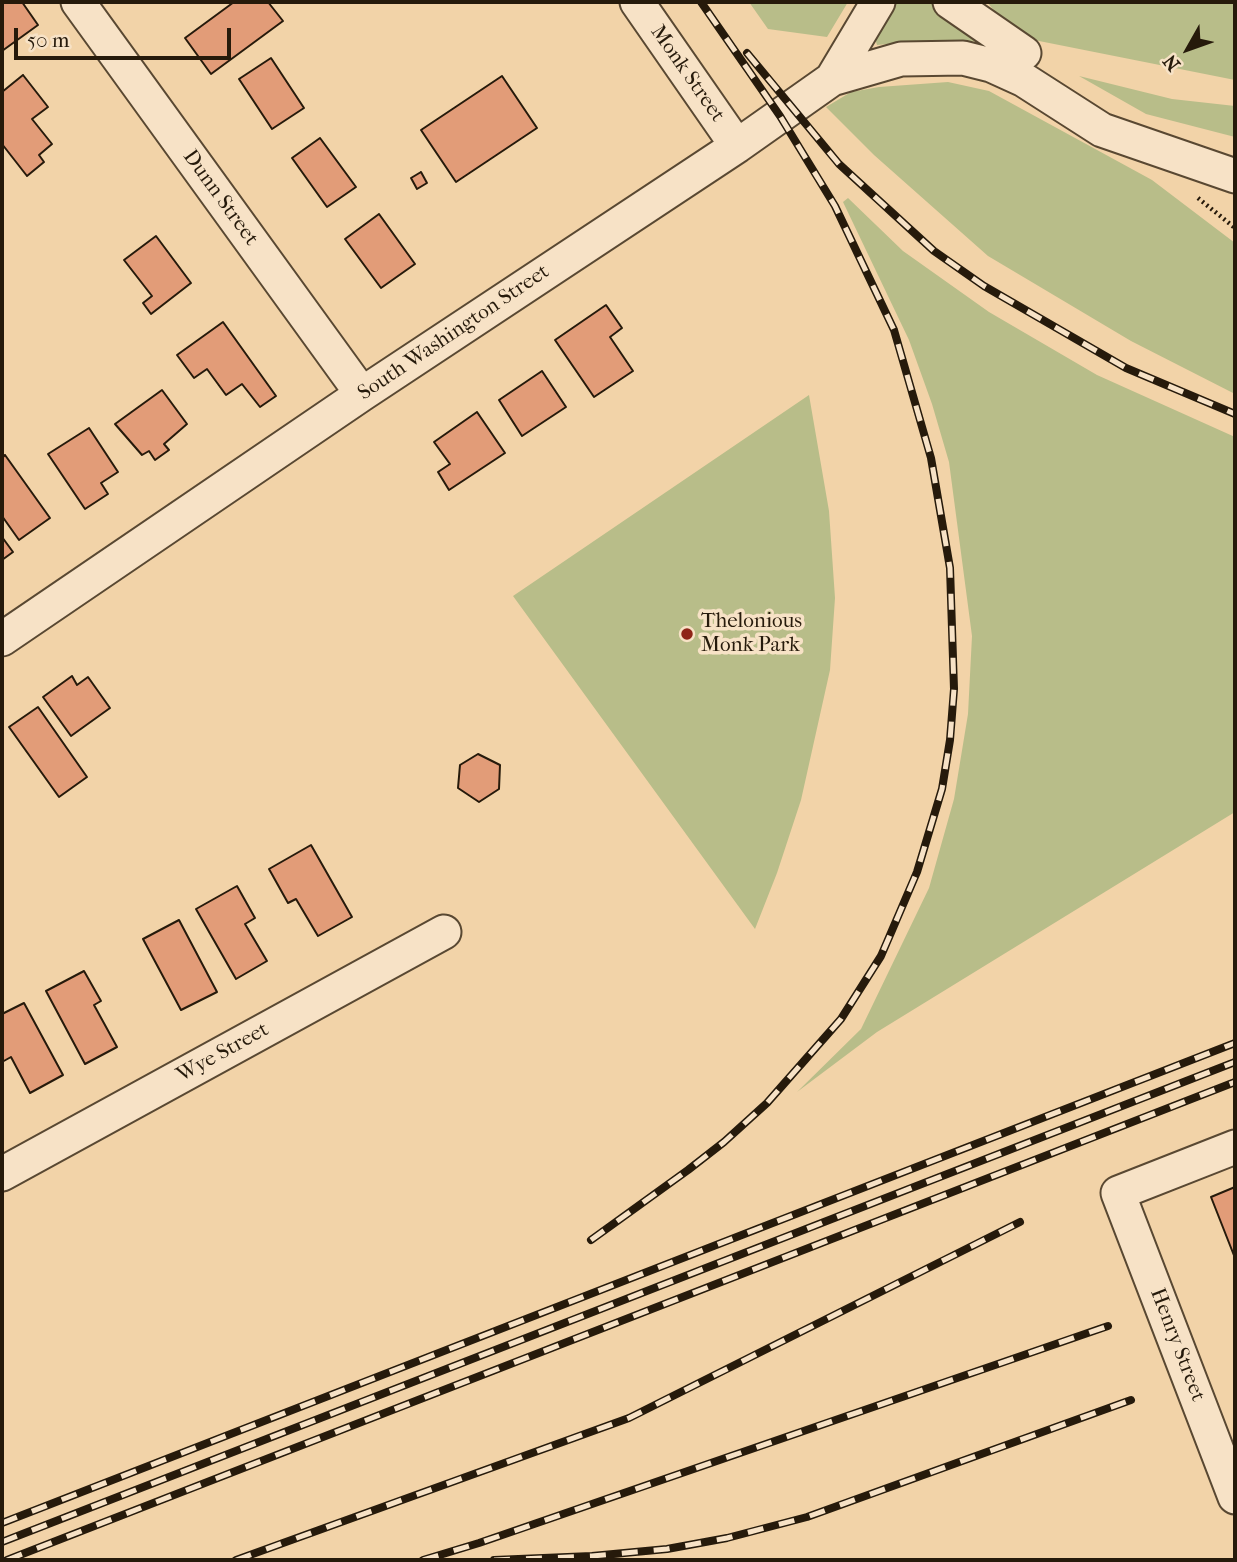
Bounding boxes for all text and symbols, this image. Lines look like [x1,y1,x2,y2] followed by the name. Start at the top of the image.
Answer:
[18,14,234,58] scale bar
[1153,14,1223,84] north arrow
[644,21,730,127] street label: Monk Street
[27,28,70,52] text: 50 m
[1159,50,1185,75] text: N
[177,145,263,251] street label: Dunn Street
[354,260,554,406] street label: South Washington Street
[701,609,802,659] place label: Thelonious Monk Park
[679,626,695,642] marker: Thelonious Monk Park
[173,1017,273,1089] street label: Wye Street
[1144,1285,1210,1405] street label: Henry Street

